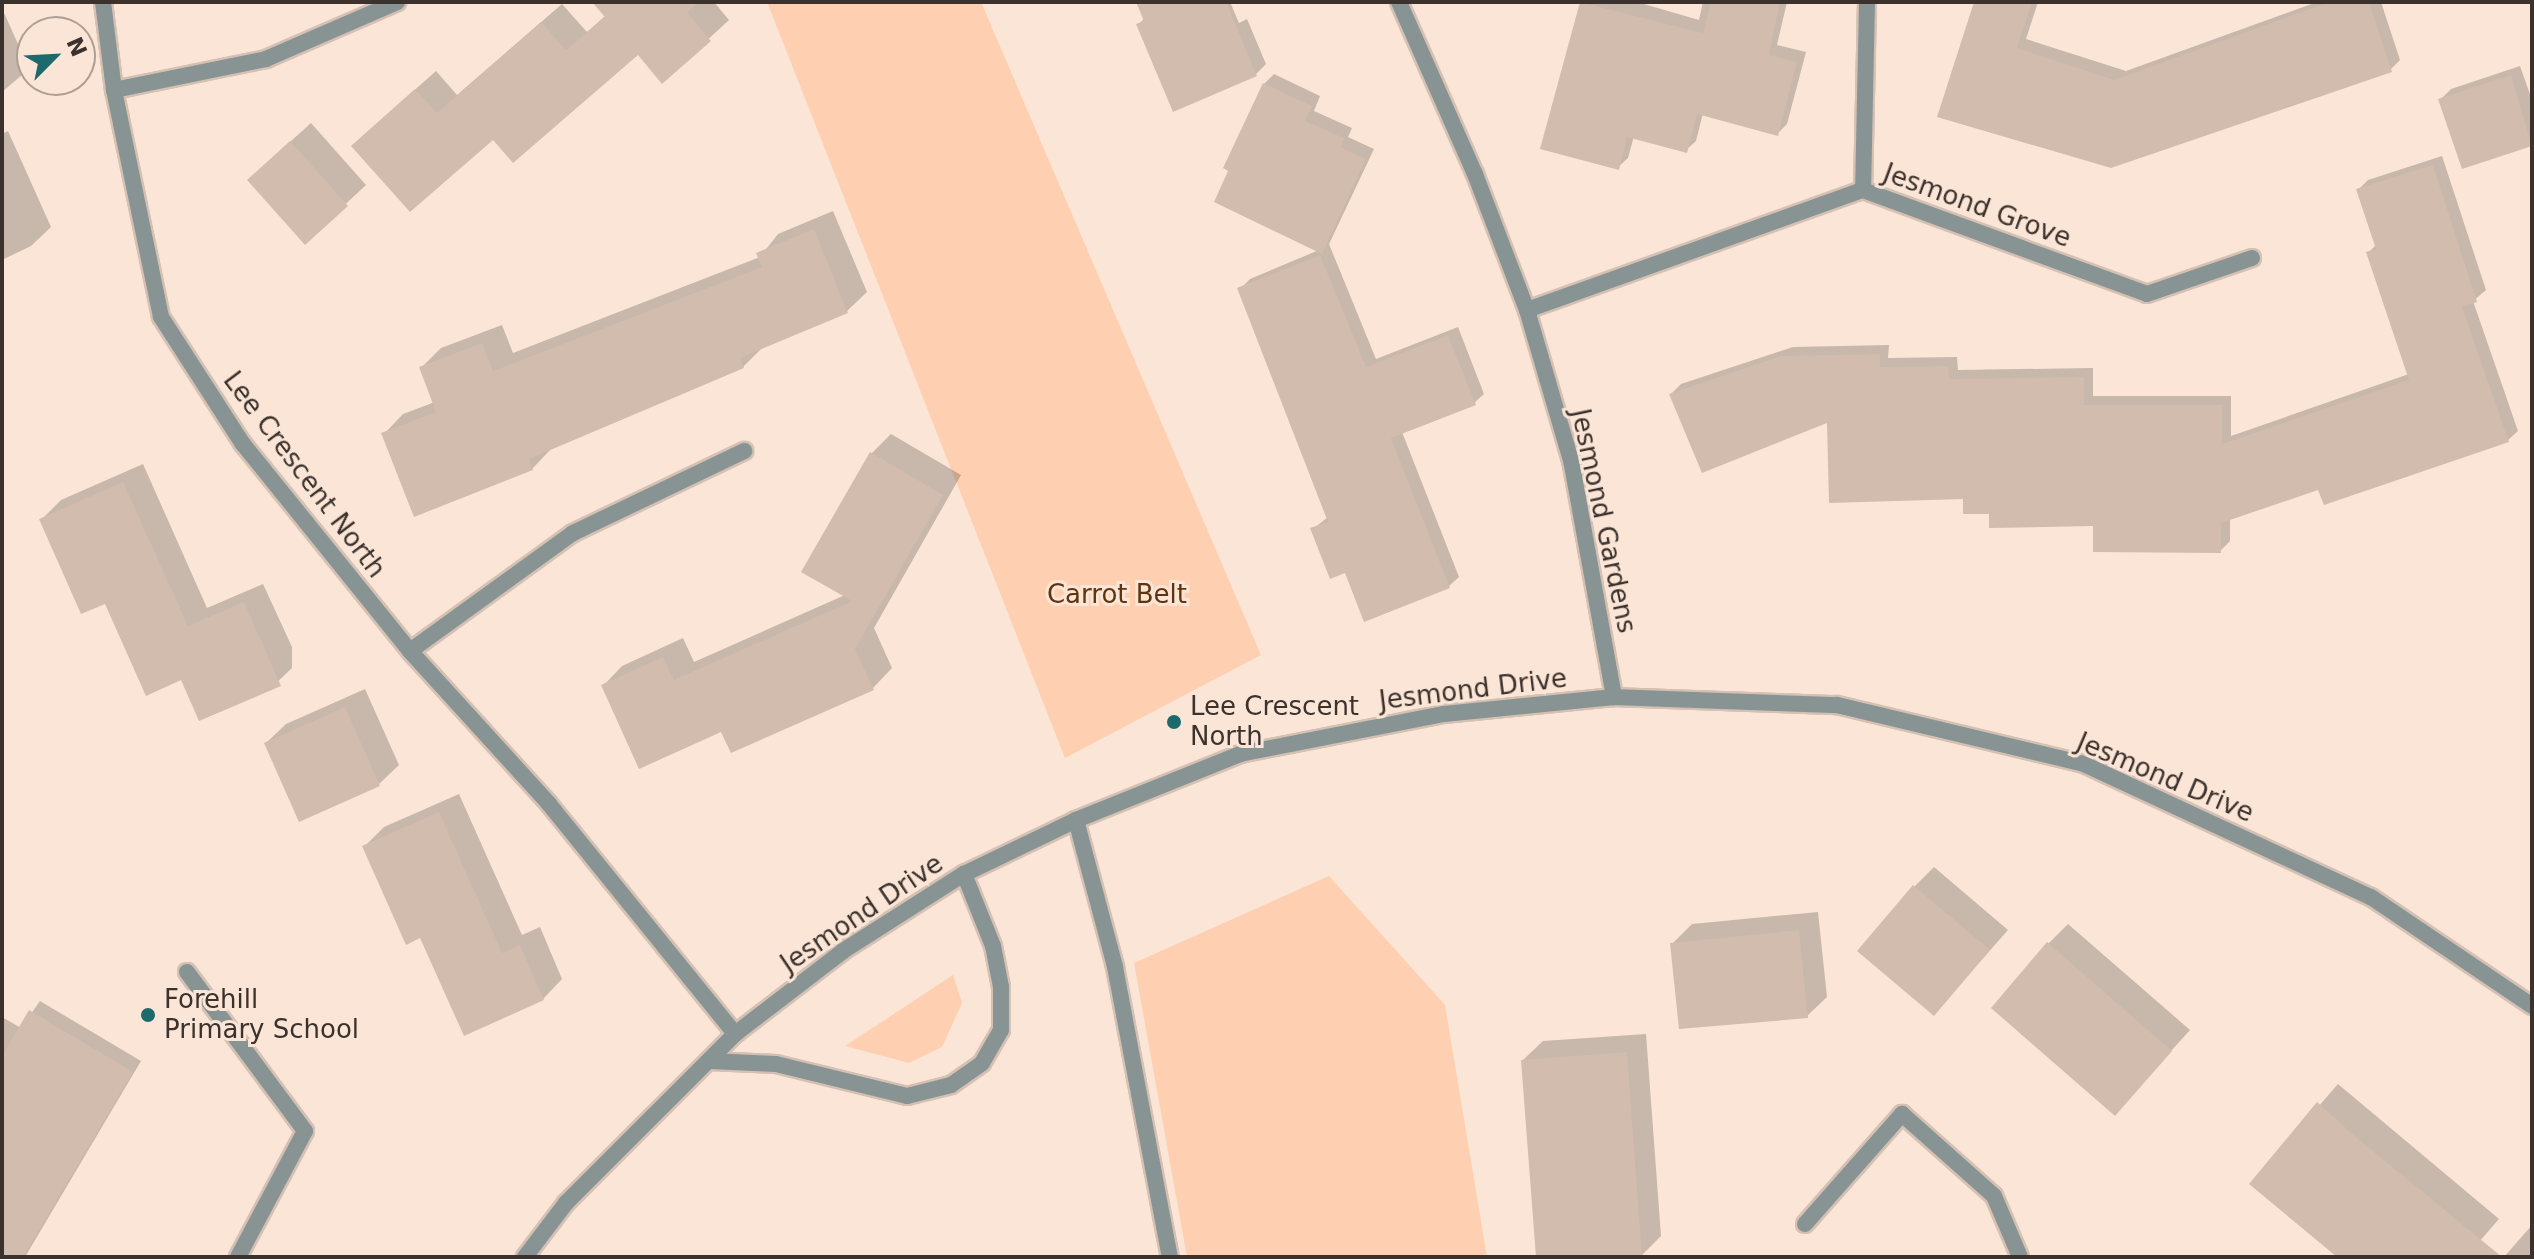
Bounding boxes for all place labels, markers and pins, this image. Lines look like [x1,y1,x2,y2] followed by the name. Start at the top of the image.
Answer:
[1190,691,1359,752] place label: Lee Crescent North
[1165,713,1183,731] marker: Lee Crescent North
[164,984,359,1046] place label: Forehill Primary School
[139,1006,157,1024] marker: Forehill Primary School

